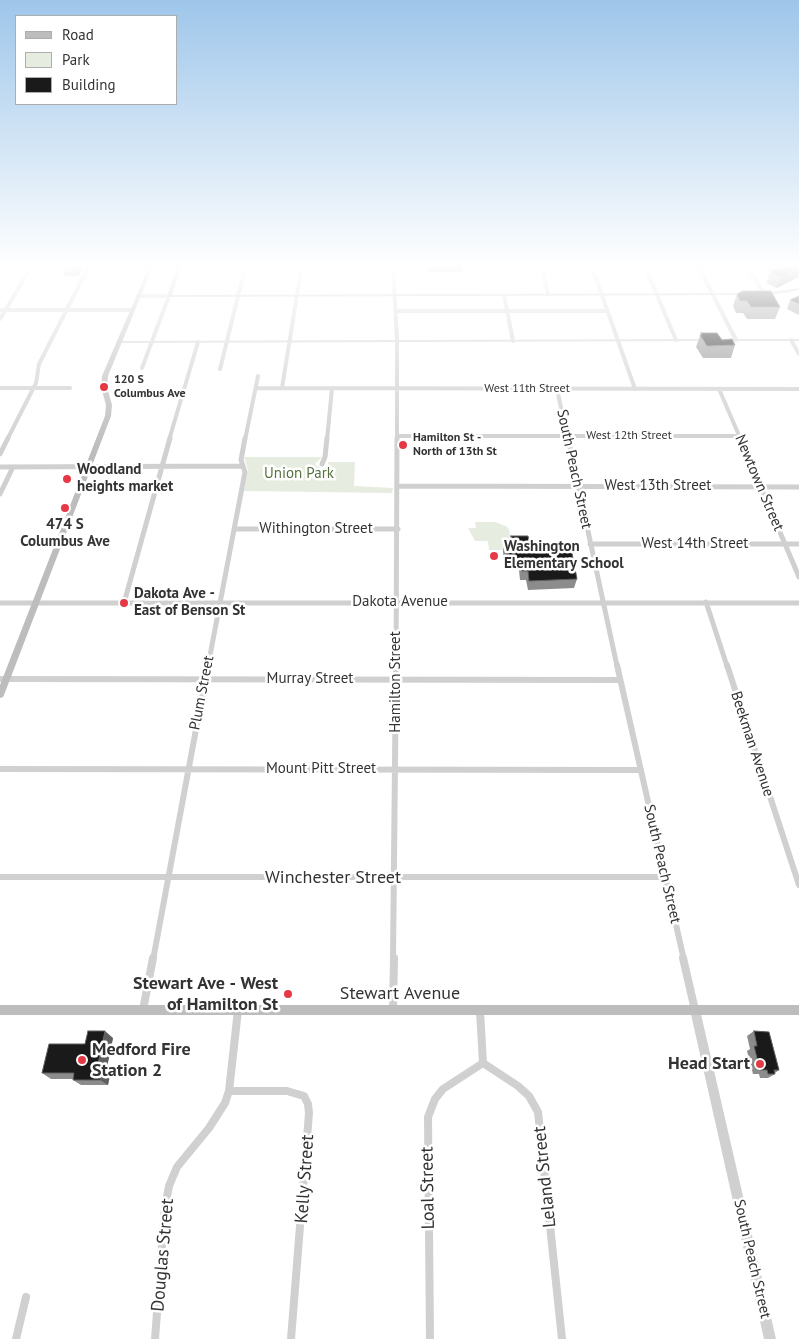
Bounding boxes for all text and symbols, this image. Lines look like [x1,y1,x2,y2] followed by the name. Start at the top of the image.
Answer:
[15,15,178,105] legend
[62,25,94,44] text: Road
[62,50,90,69] text: Park
[62,75,116,94] text: Building
[114,373,186,401] place label: 120 S Columbus Ave
[98,381,110,393] marker: 120 S Columbus Ave
[484,382,570,396] street label: West 11th Street
[553,408,595,530] street label: South Peach Street
[586,429,672,443] street label: West 12th Street
[413,431,497,459] place label: Hamilton St - North of 13th St
[731,432,787,534] street label: Newtown Street
[397,439,409,451] marker: Hamilton St - North of 13th St
[77,461,173,496] place label: Woodland heights market
[264,465,334,483] park label: Union Park
[61,473,73,485] marker: Woodland heights market
[605,477,711,495] street label: West 13th Street
[59,502,71,514] marker: 474 S Columbus Ave
[20,516,110,551] place label: 474 S Columbus Ave
[259,520,373,538] street label: Withington Street
[642,535,748,553] street label: West 14th Street
[504,538,624,573] place label: Washington Elementary School
[488,550,500,562] marker: Washington Elementary School
[134,585,245,620] place label: Dakota Ave - East of Benson St
[352,593,448,611] street label: Dakota Avenue
[118,597,130,609] marker: Dakota Ave - East of Benson St
[387,631,405,733] street label: Hamilton Street
[186,654,218,732] street label: Plum Street
[267,670,353,688] street label: Murray Street
[726,689,778,799] street label: Beekman Avenue
[266,760,376,778] street label: Mount Pitt Street
[640,803,684,925] street label: South Peach Street
[265,867,401,889] street label: Winchester Street
[133,973,278,1016] place label: Stewart Ave - West of Hamilton St
[340,983,460,1005] street label: Stewart Avenue
[282,988,294,1000] marker: Stewart Ave - West of Hamilton St
[92,1039,191,1082] place label: Medford Fire Station 2
[668,1053,750,1075] place label: Head Start
[76,1054,88,1066] marker: Medford Fire Station 2
[754,1058,766,1070] marker: Head Start
[529,1125,561,1229] street label: Leland Street
[291,1134,319,1224] street label: Kelly Street
[416,1146,440,1230] street label: Loal Street
[147,1198,179,1312] street label: Douglas Street
[730,1198,774,1320] street label: South Peach Street

